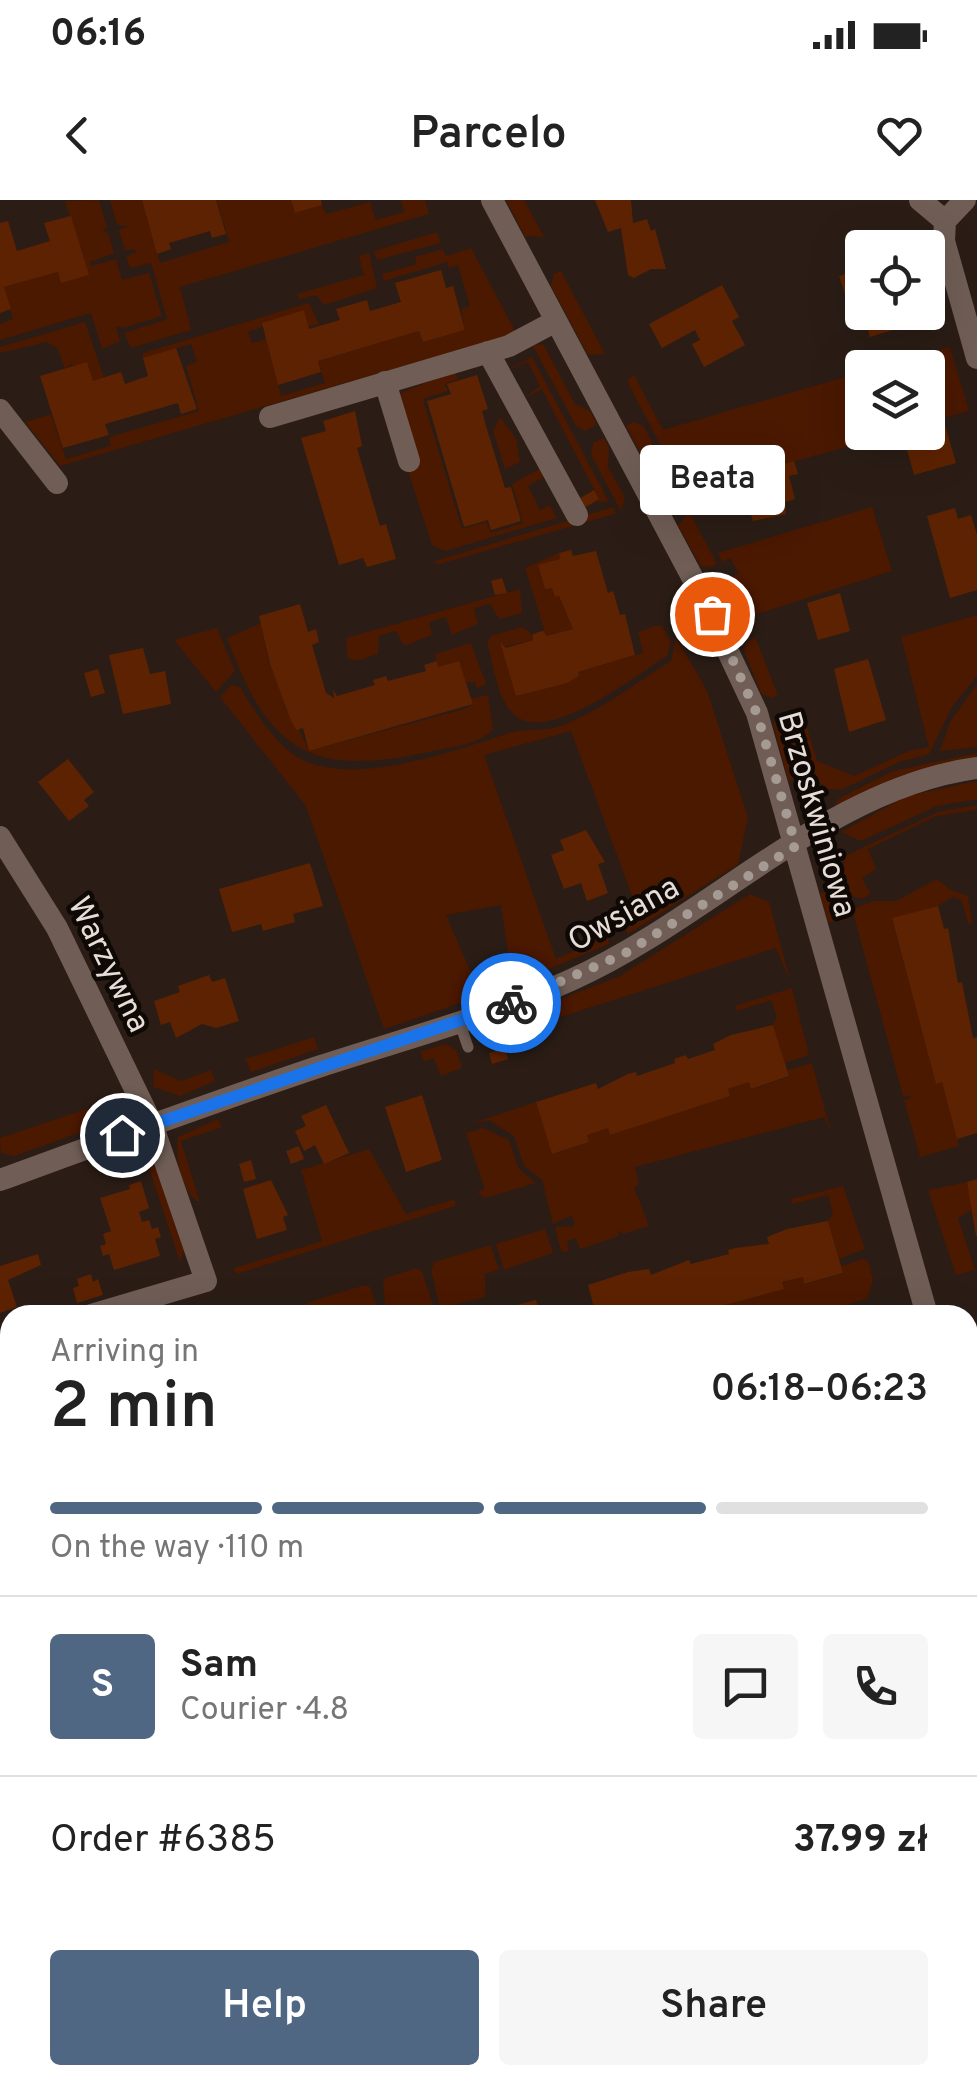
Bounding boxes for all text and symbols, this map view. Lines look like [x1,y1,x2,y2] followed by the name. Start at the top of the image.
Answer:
[50,11,146,60] text: 06:16
[410,107,567,164] text: Parcelo
[50,108,105,163] icon: back
[872,108,927,163] icon: heart
[845,230,945,450] map controls
[845,230,945,330] button: locate
[845,350,945,450] button: layers
[640,444,784,514] callout: Beata
[669,460,756,500] text: Beata
[670,572,755,657] pin
[685,587,740,642] icon: bag
[767,707,864,922] street label: Brzoskwiniowa
[562,869,687,962] street label: Owsiana
[57,891,157,1040] street label: Warzywna
[461,953,561,1053] courier
[484,976,539,1031] icon: bike
[80,1093,165,1178] pin
[95,1108,150,1163] icon: home
[50,1333,199,1373] text: Arriving in
[711,1366,928,1415] text: 06:18–06:23
[50,1369,218,1451] text: 2 min
[50,1529,304,1569] text: On the way · 110 m
[693,1634,798,1739] button: chat
[823,1634,928,1739] button: phone
[180,1642,258,1691] text: Sam
[91,1662,114,1711] text: S
[180,1691,349,1731] text: Courier · 4.8
[50,1817,276,1866] text: Order #6385
[793,1817,928,1866] text: 37.99 zł
[50,1950,479,2065] button: Help
[499,1950,928,2065] button: Share

